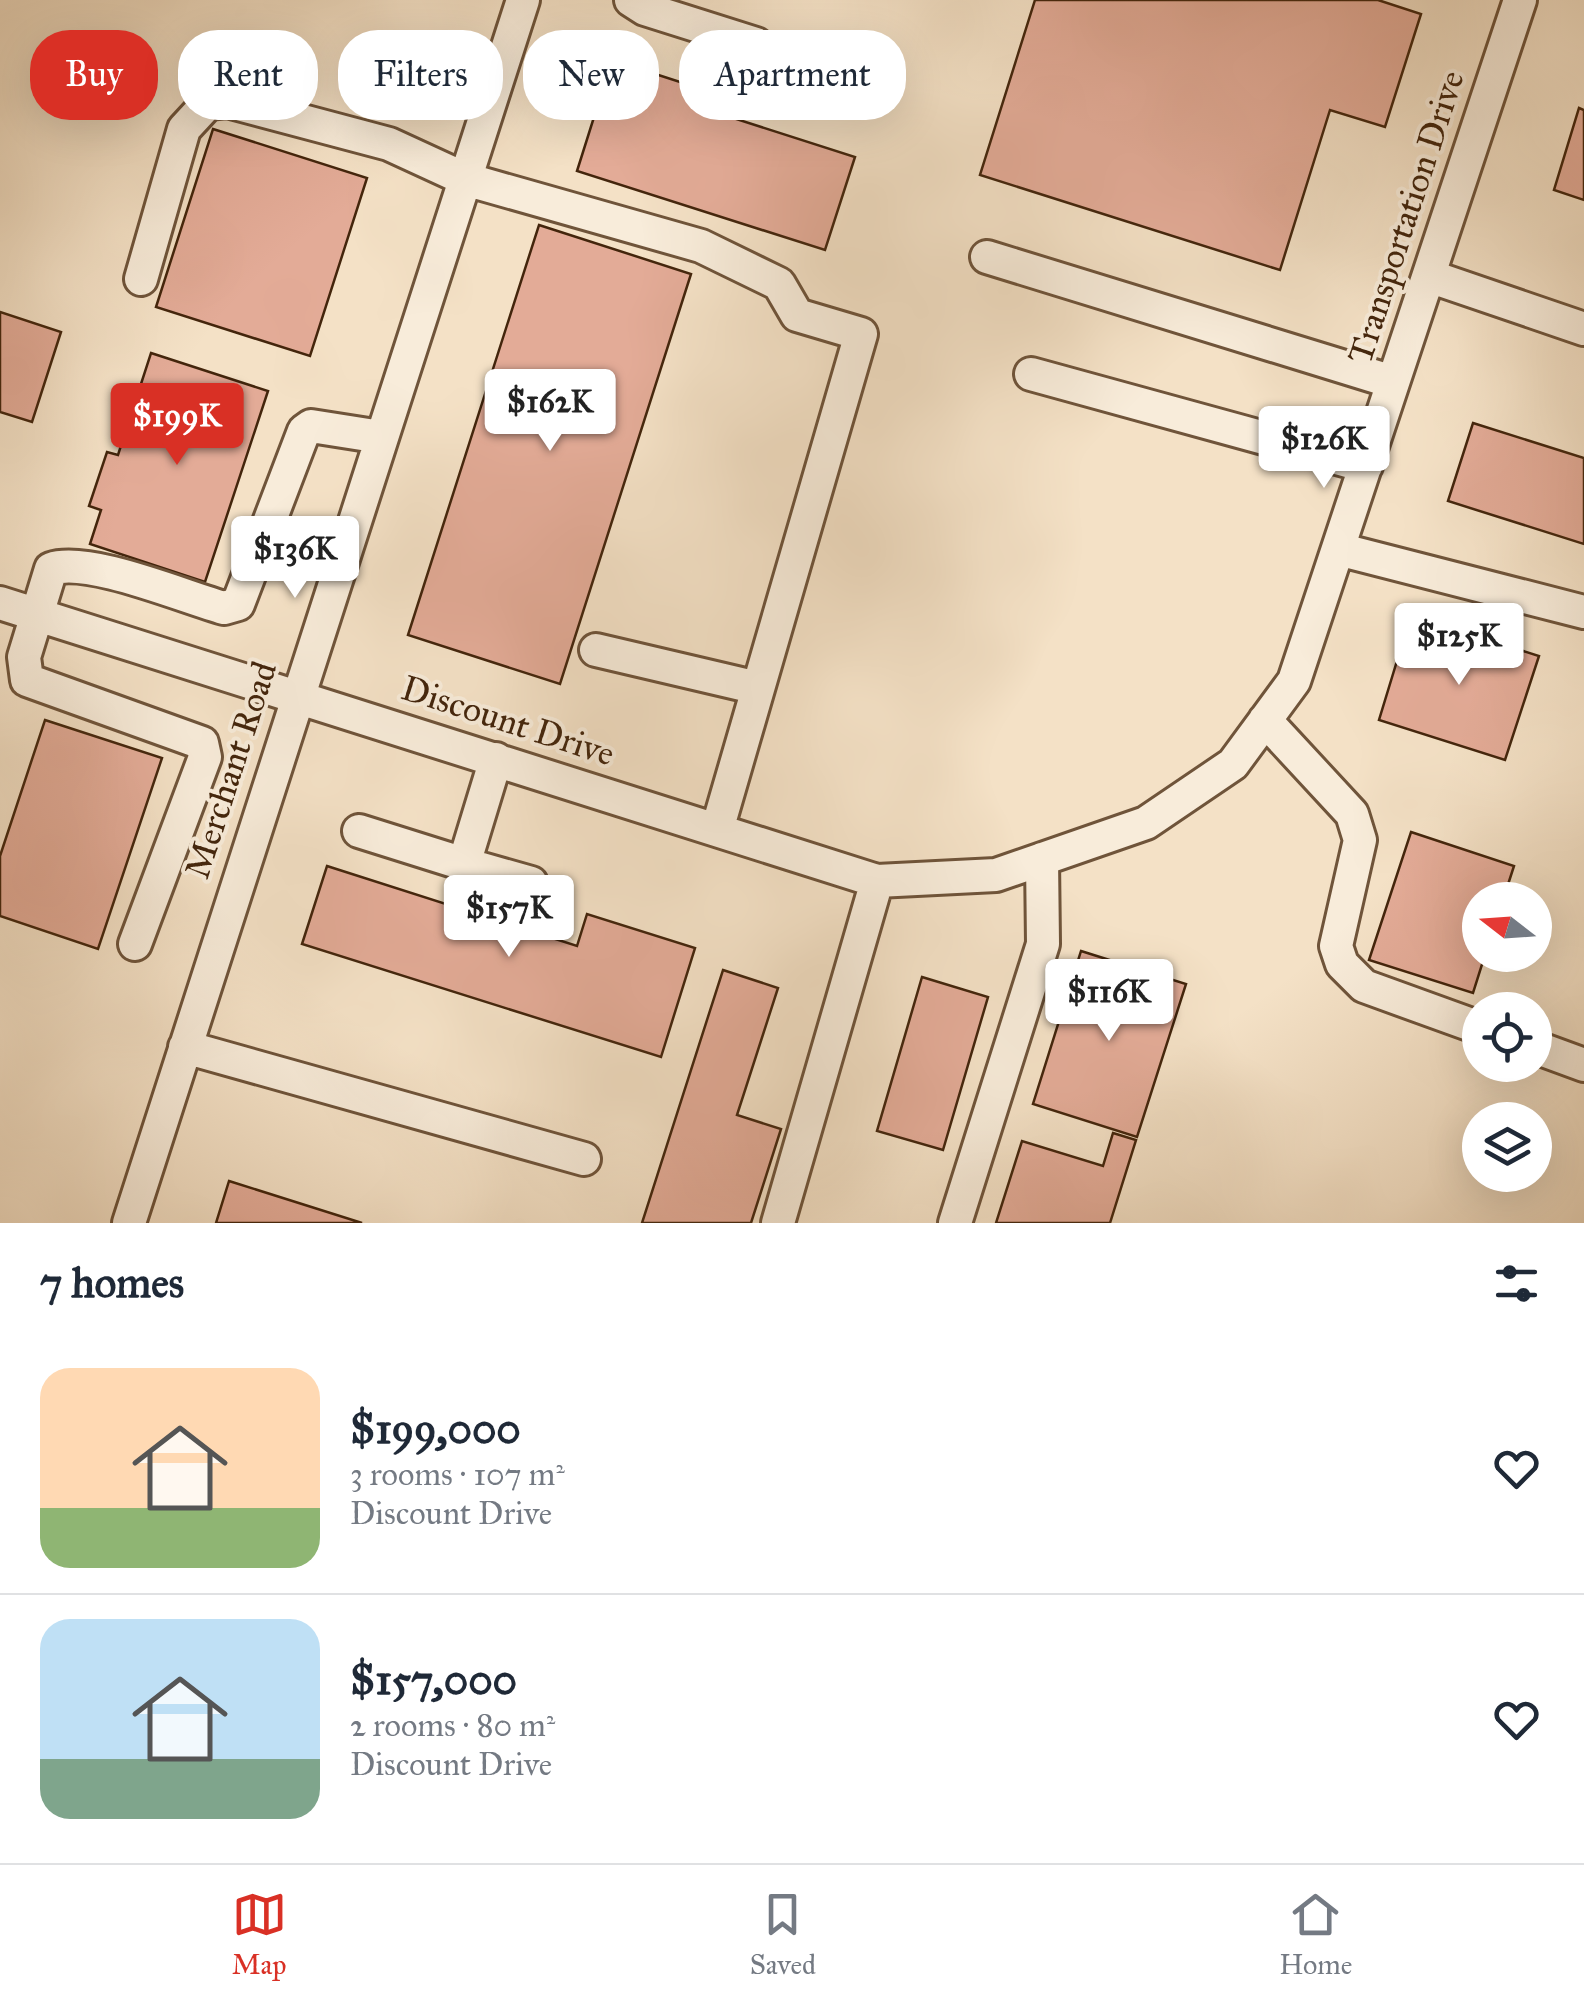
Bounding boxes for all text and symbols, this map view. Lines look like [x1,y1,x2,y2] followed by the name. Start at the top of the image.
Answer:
[30,30,158,120] chip: Buy
[178,30,318,120] chip: Rent
[338,30,503,120] chip: Filters
[523,30,659,120] chip: New
[679,30,906,120] chip: Apartment
[1338,65,1474,369] street label: Transportation Drive
[480,369,620,454] pin: $162K
[507,382,593,421] text: $162K
[107,383,247,468] pin: $199K
[133,396,221,435] text: $199K
[1254,406,1394,491] pin: $126K
[1281,419,1367,458] text: $126K
[225,516,365,601] pin: $136K
[253,529,337,568] text: $136K
[1389,603,1529,688] pin: $125K
[1417,616,1501,655] text: $125K
[176,656,286,884] street label: Merchant Road
[396,666,620,776] street label: Discount Drive
[439,875,579,960] pin: $157K
[1462,882,1552,972] north arrow
[1462,882,1552,1192] map controls
[466,888,552,927] text: $157K
[1039,959,1179,1044] pin: $116K
[1067,972,1151,1011] text: $116K
[1462,992,1552,1082] button: locate
[1462,1102,1552,1192] button: layers
[1489,1256,1544,1311] icon: filters
[40,1257,184,1309] text: 7 homes
[350,1403,521,1455] text: $199,000
[120,1408,240,1528] icon: home
[1489,1441,1544,1496] icon: heart
[350,1455,565,1494] text: 3 rooms · 107 m²
[350,1494,552,1533] text: Discount Drive
[350,1654,517,1706] text: $157,000
[120,1659,240,1779] icon: home
[1489,1692,1544,1747] icon: heart
[350,1706,555,1745] text: 2 rooms · 80 m²
[350,1745,552,1784] text: Discount Drive
[232,1887,287,1982] tab: Map
[750,1887,816,1982] tab: Saved
[1279,1887,1352,1982] tab: Home

